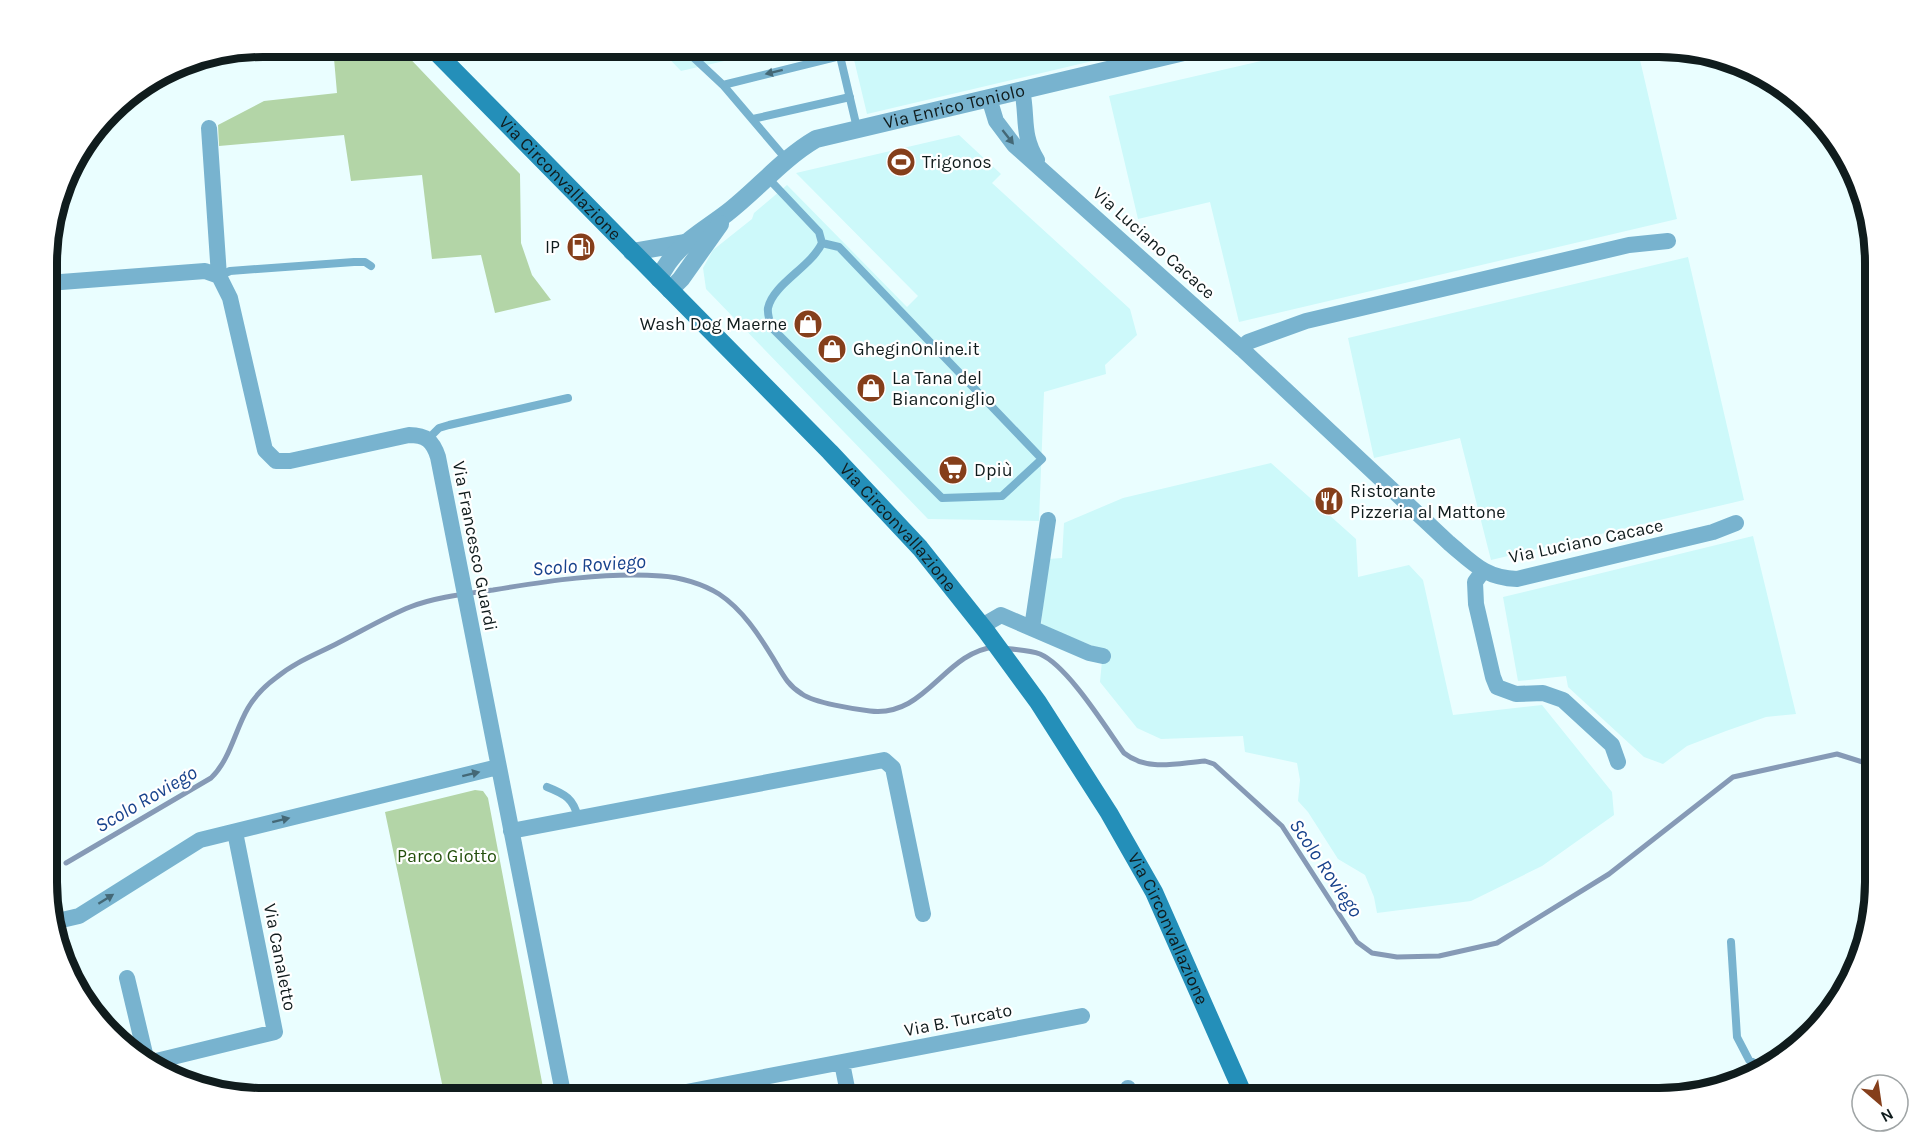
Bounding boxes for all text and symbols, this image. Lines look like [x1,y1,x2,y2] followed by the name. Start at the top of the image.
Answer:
[765,68,783,78] one-way arrow
[881,79,1027,134] street label: Via Enrico Toniolo
[494,111,626,245] street label: Via Circonvallazione
[1002,129,1014,145] one-way arrow
[885,146,917,178] sports icon: Trigonos
[922,151,992,173] place label: Trigonos
[1088,182,1220,304] street label: Via Luciano Cacace
[565,231,597,263] fuel station icon: IP
[545,236,560,258] place label: IP
[792,308,824,340] shop icon: Wash Dog Maerne
[640,313,787,335] place label: Wash Dog Maerne
[816,333,848,365] shop icon: GheginOnline.it
[853,338,980,360] place label: GheginOnline.it
[892,367,995,410] place label: La Tana del Bianconiglio
[855,372,887,404] shop icon: La Tana del Bianconiglio
[937,454,969,486] supermarket icon: Dpiù
[835,458,961,596] street label: Via Circonvallazione
[448,459,502,633] street label: Via Francesco Guardi
[974,459,1013,481] place label: Dpiù
[1350,480,1506,523] place label: Ristorante Pizzeria al Mattone
[1313,485,1345,517] restaurant icon: Ristorante Pizzeria al Mattone
[1507,514,1665,568] street label: Via Luciano Cacace
[532,550,647,580] water label: Scolo Roviego
[91,761,201,837] water label: Scolo Roviego
[462,768,480,778] one-way arrow
[1285,814,1367,922] water label: Scolo Roviego
[272,815,290,825] one-way arrow
[397,845,497,867] park label: Parco Giotto
[1123,849,1213,1008] street label: Via Circonvallazione
[98,894,114,905] one-way arrow
[259,901,301,1013] street label: Via Canaletto
[902,999,1014,1041] street label: Via B. Turcato
[1850,1073,1910,1133] north arrow
[1877,1105,1897,1127] text: N

